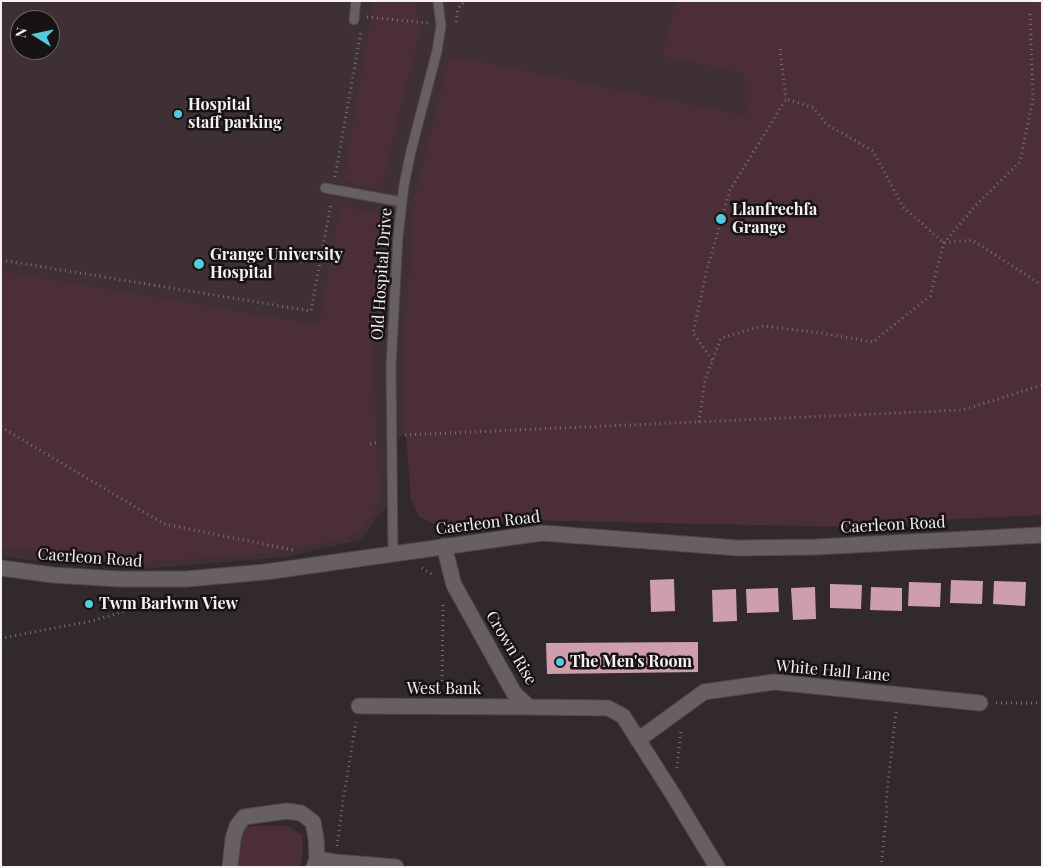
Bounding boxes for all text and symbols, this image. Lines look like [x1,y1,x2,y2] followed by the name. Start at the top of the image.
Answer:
[10,10,60,60] north arrow
[10,26,31,39] text: N
[188,95,282,133] place label: Hospital staff parking
[172,108,184,120] marker: Hospital staff parking
[732,200,817,238] place label: Llanfrechfa Grange
[368,207,396,341] street label: Old Hospital Drive
[714,212,728,226] marker: Llanfrechfa Grange
[210,245,343,283] place label: Grange University Hospital
[192,257,206,271] marker: Grange University Hospital
[435,507,541,539] street label: Caerleon Road
[840,513,946,537] street label: Caerleon Road
[37,545,143,571] street label: Caerleon Road
[99,594,238,614] place label: Twm Barlwm View
[83,598,95,610] marker: Twm Barlwm View
[481,608,541,688] street label: Crown Rise
[570,652,692,672] place label: The Men's Room
[554,656,566,668] marker: The Men's Room
[775,656,891,686] street label: White Hall Lane
[407,679,481,699] street label: West Bank

